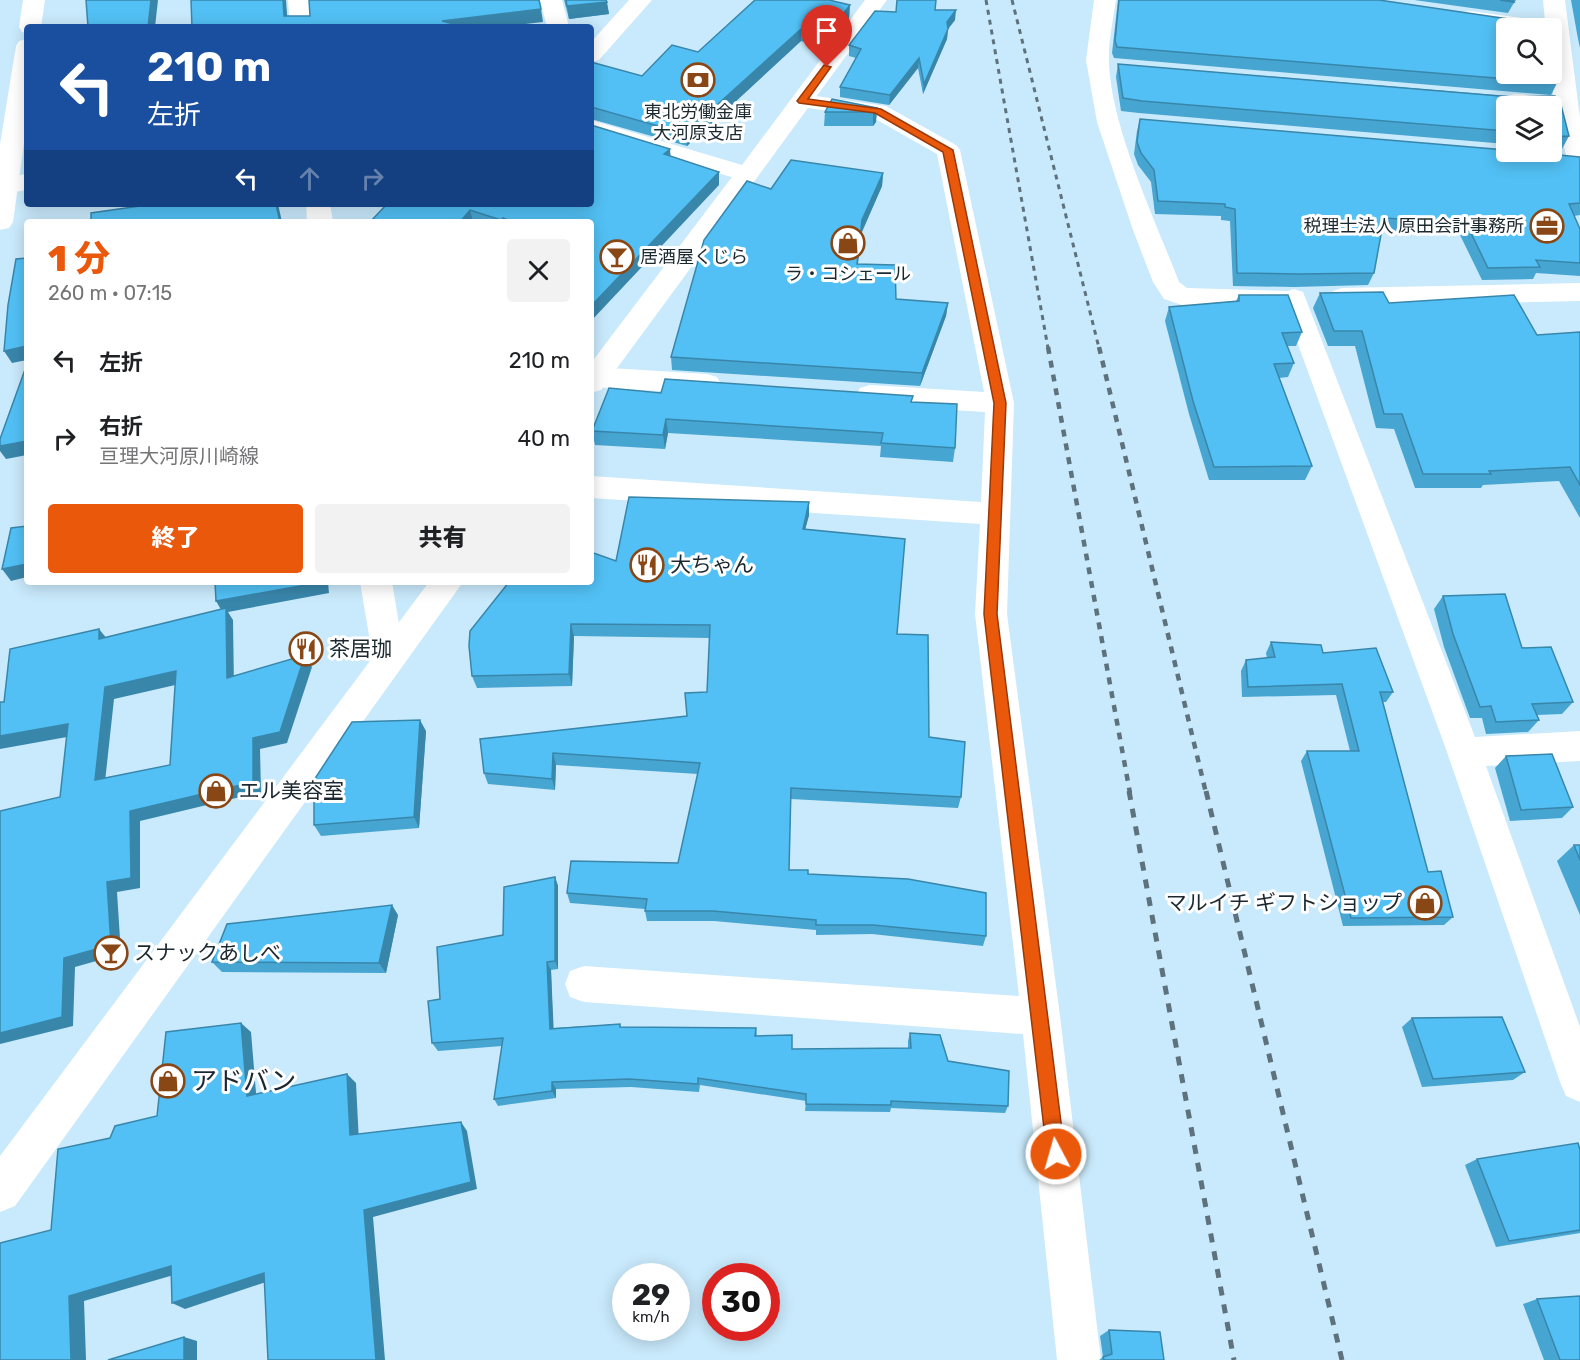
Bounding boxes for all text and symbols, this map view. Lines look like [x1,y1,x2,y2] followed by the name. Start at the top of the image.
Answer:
[801,5,852,67] pin
[810,14,843,47] icon: arrive
[1496,18,1562,162] map controls
[1496,18,1562,84] button: search
[147,42,271,92] text: 210 m
[48,48,126,126] icon: left
[680,62,716,98] bank icon: 東北労働金庫 大河原支店
[1496,96,1562,162] button: layers
[147,99,201,131] text: 左折
[644,101,752,144] place label: 東北労働金庫 大河原支店
[230,162,263,195] icon: left
[293,162,326,195] icon: ahead
[356,162,389,195] icon: right
[1529,208,1565,244] office icon: 税理士法人 原田会計事務所
[1304,215,1524,237] place label: 税理士法人 原田会計事務所
[830,225,866,261] shop icon: ラ・コシェール
[48,237,110,280] text: 1 分
[507,239,570,302] button: close
[599,239,635,275] bar icon: 居酒屋くじら
[640,246,748,268] place label: 居酒屋くじら
[785,263,911,285] place label: ラ・コシェール
[48,281,172,305] text: 260 m · 07:15
[48,344,81,377] icon: left
[509,347,570,374] text: 210 m
[99,349,143,376] text: 左折
[99,413,143,440] text: 右折
[48,422,81,455] icon: right
[517,425,570,452] text: 40 m
[99,444,259,468] text: 亘理大河原川崎線
[48,504,303,573] button: 終了
[315,504,570,573] button: 共有
[629,547,665,583] restaurant icon: 大ちゃん
[670,552,754,577] place label: 大ちゃん
[288,631,324,667] restaurant icon: 茶居珈
[329,636,392,661] place label: 茶居珈
[198,773,234,809] shop icon: エル美容室
[239,778,344,803] place label: エル美容室
[1407,885,1443,921] shop icon: マルイチ ギフトショップ
[1166,890,1402,915] place label: マルイチ ギフトショップ
[93,935,129,971] bar icon: スナックあしべ
[134,940,281,965] place label: スナックあしべ
[150,1063,186,1099] shop icon: アドバン
[191,1066,296,1097] place label: アドバン
[1024,1122,1088,1186] position arrow
[702,1263,780,1341] speed limit sign: 30
[632,1277,670,1313] text: 29
[632,1308,670,1326] text: km/h

